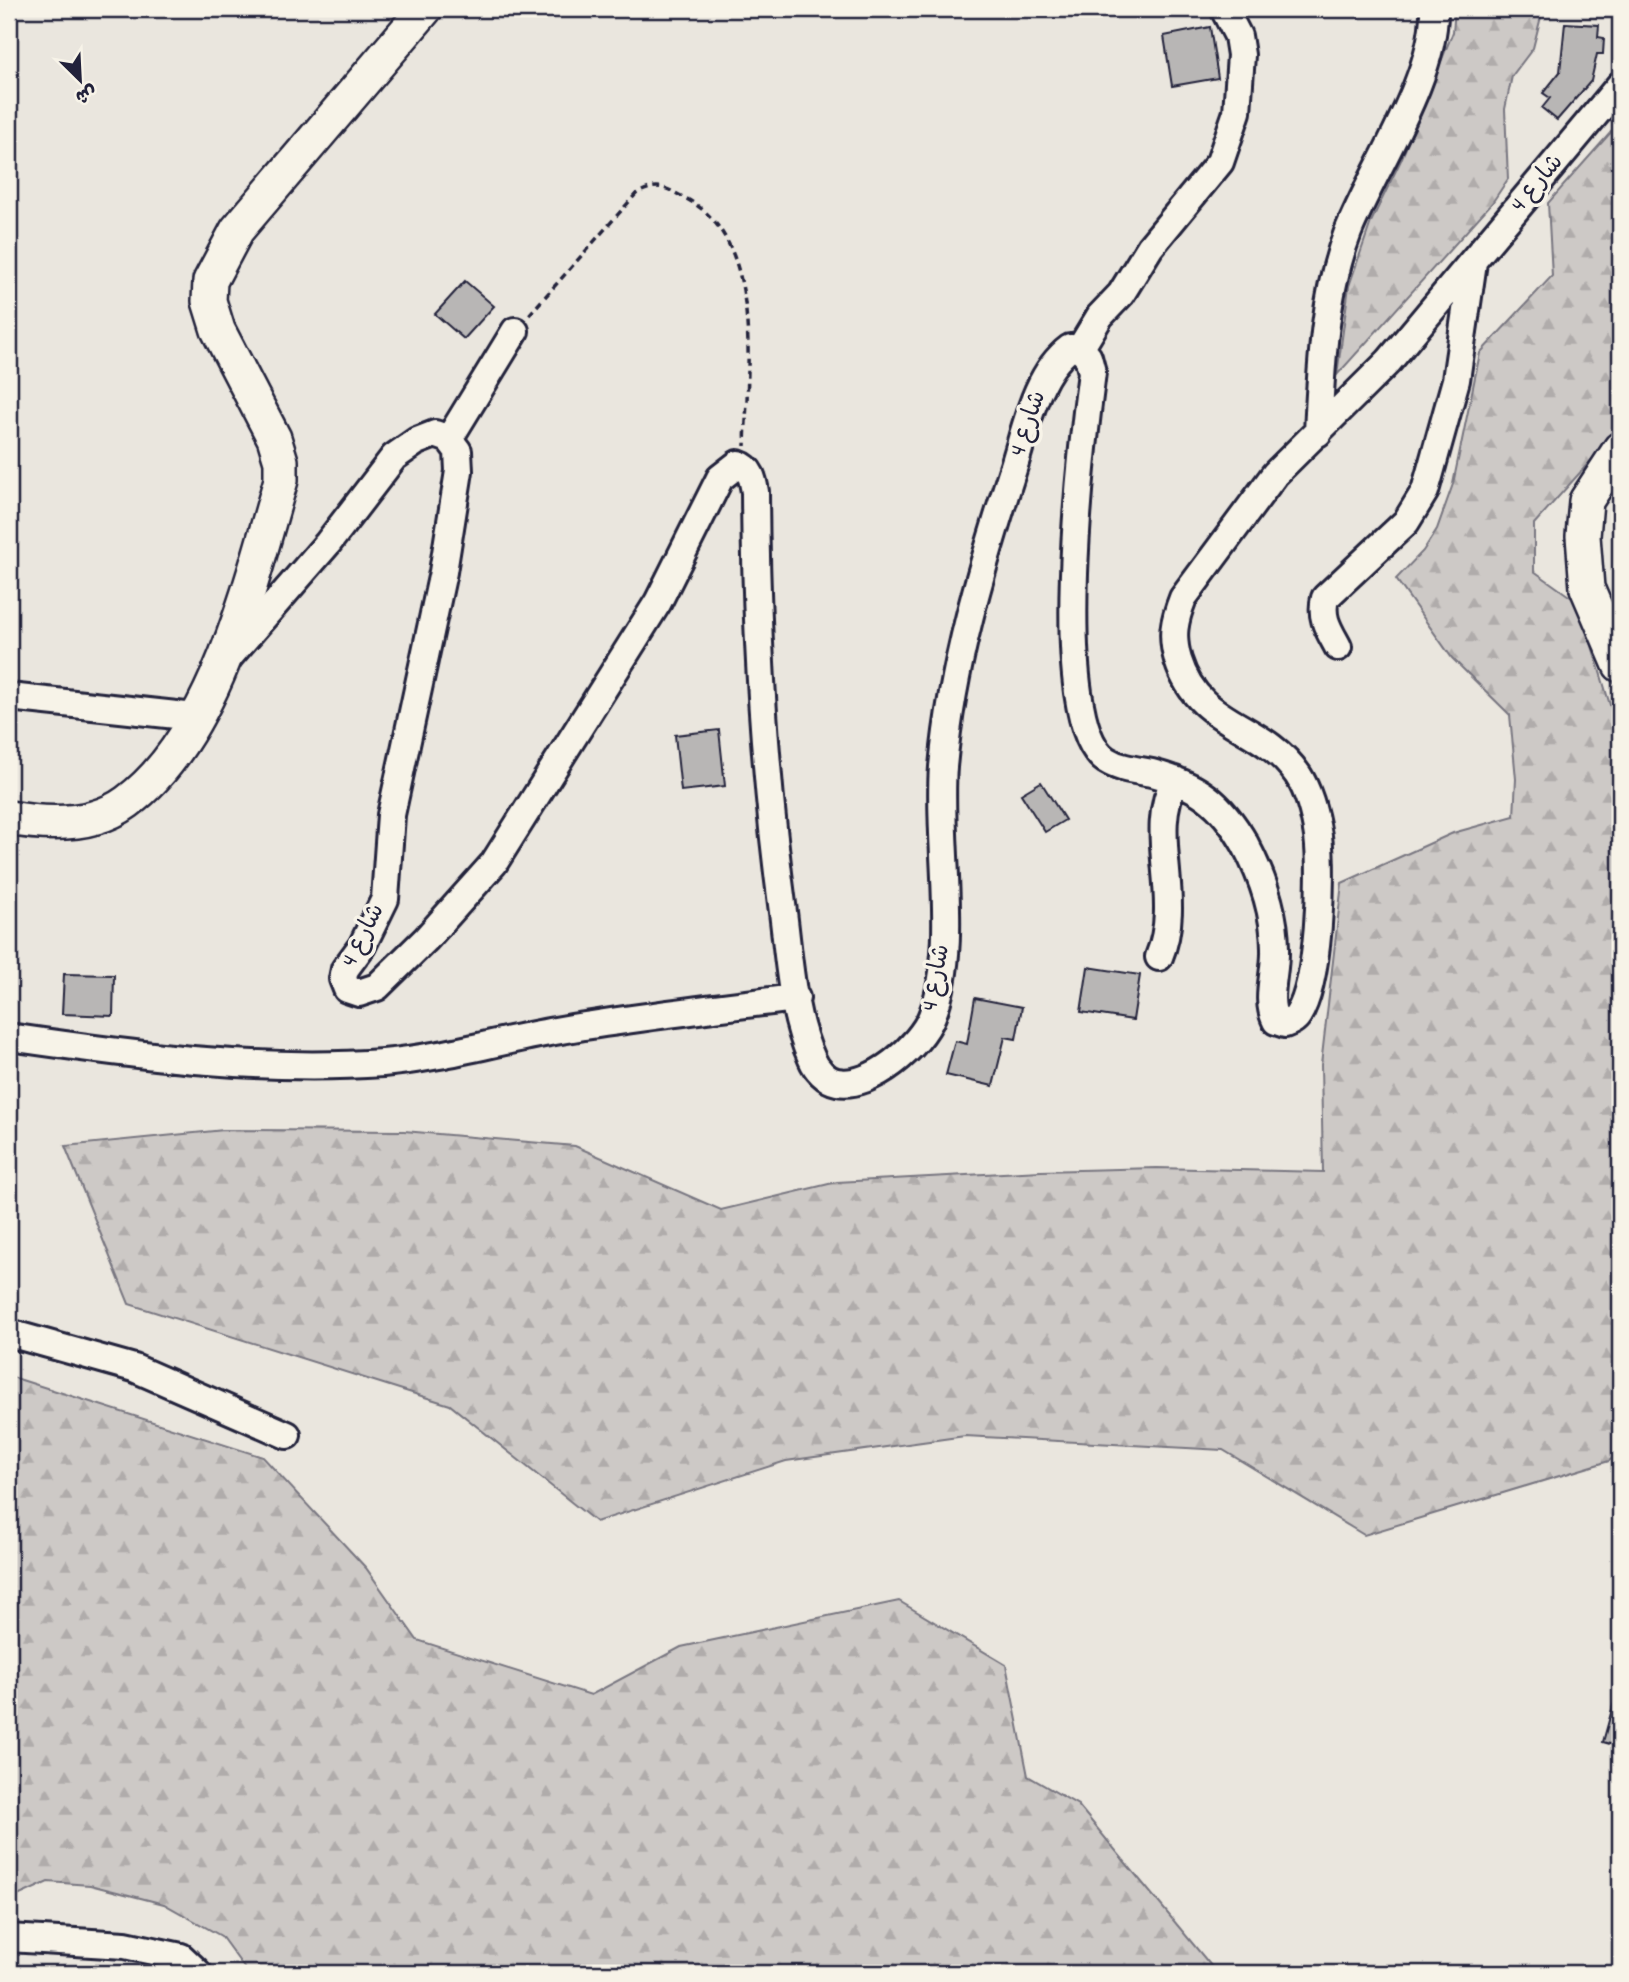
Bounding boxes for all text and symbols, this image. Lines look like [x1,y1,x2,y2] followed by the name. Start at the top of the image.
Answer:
[46,46,116,116] north arrow
[70,76,101,109] text: ش
[1503,147,1573,221] street label: شارع 4
[1002,387,1056,461] street label: شارع 4
[334,898,394,974] street label: شارع 4
[914,942,960,1014] street label: شارع 4

